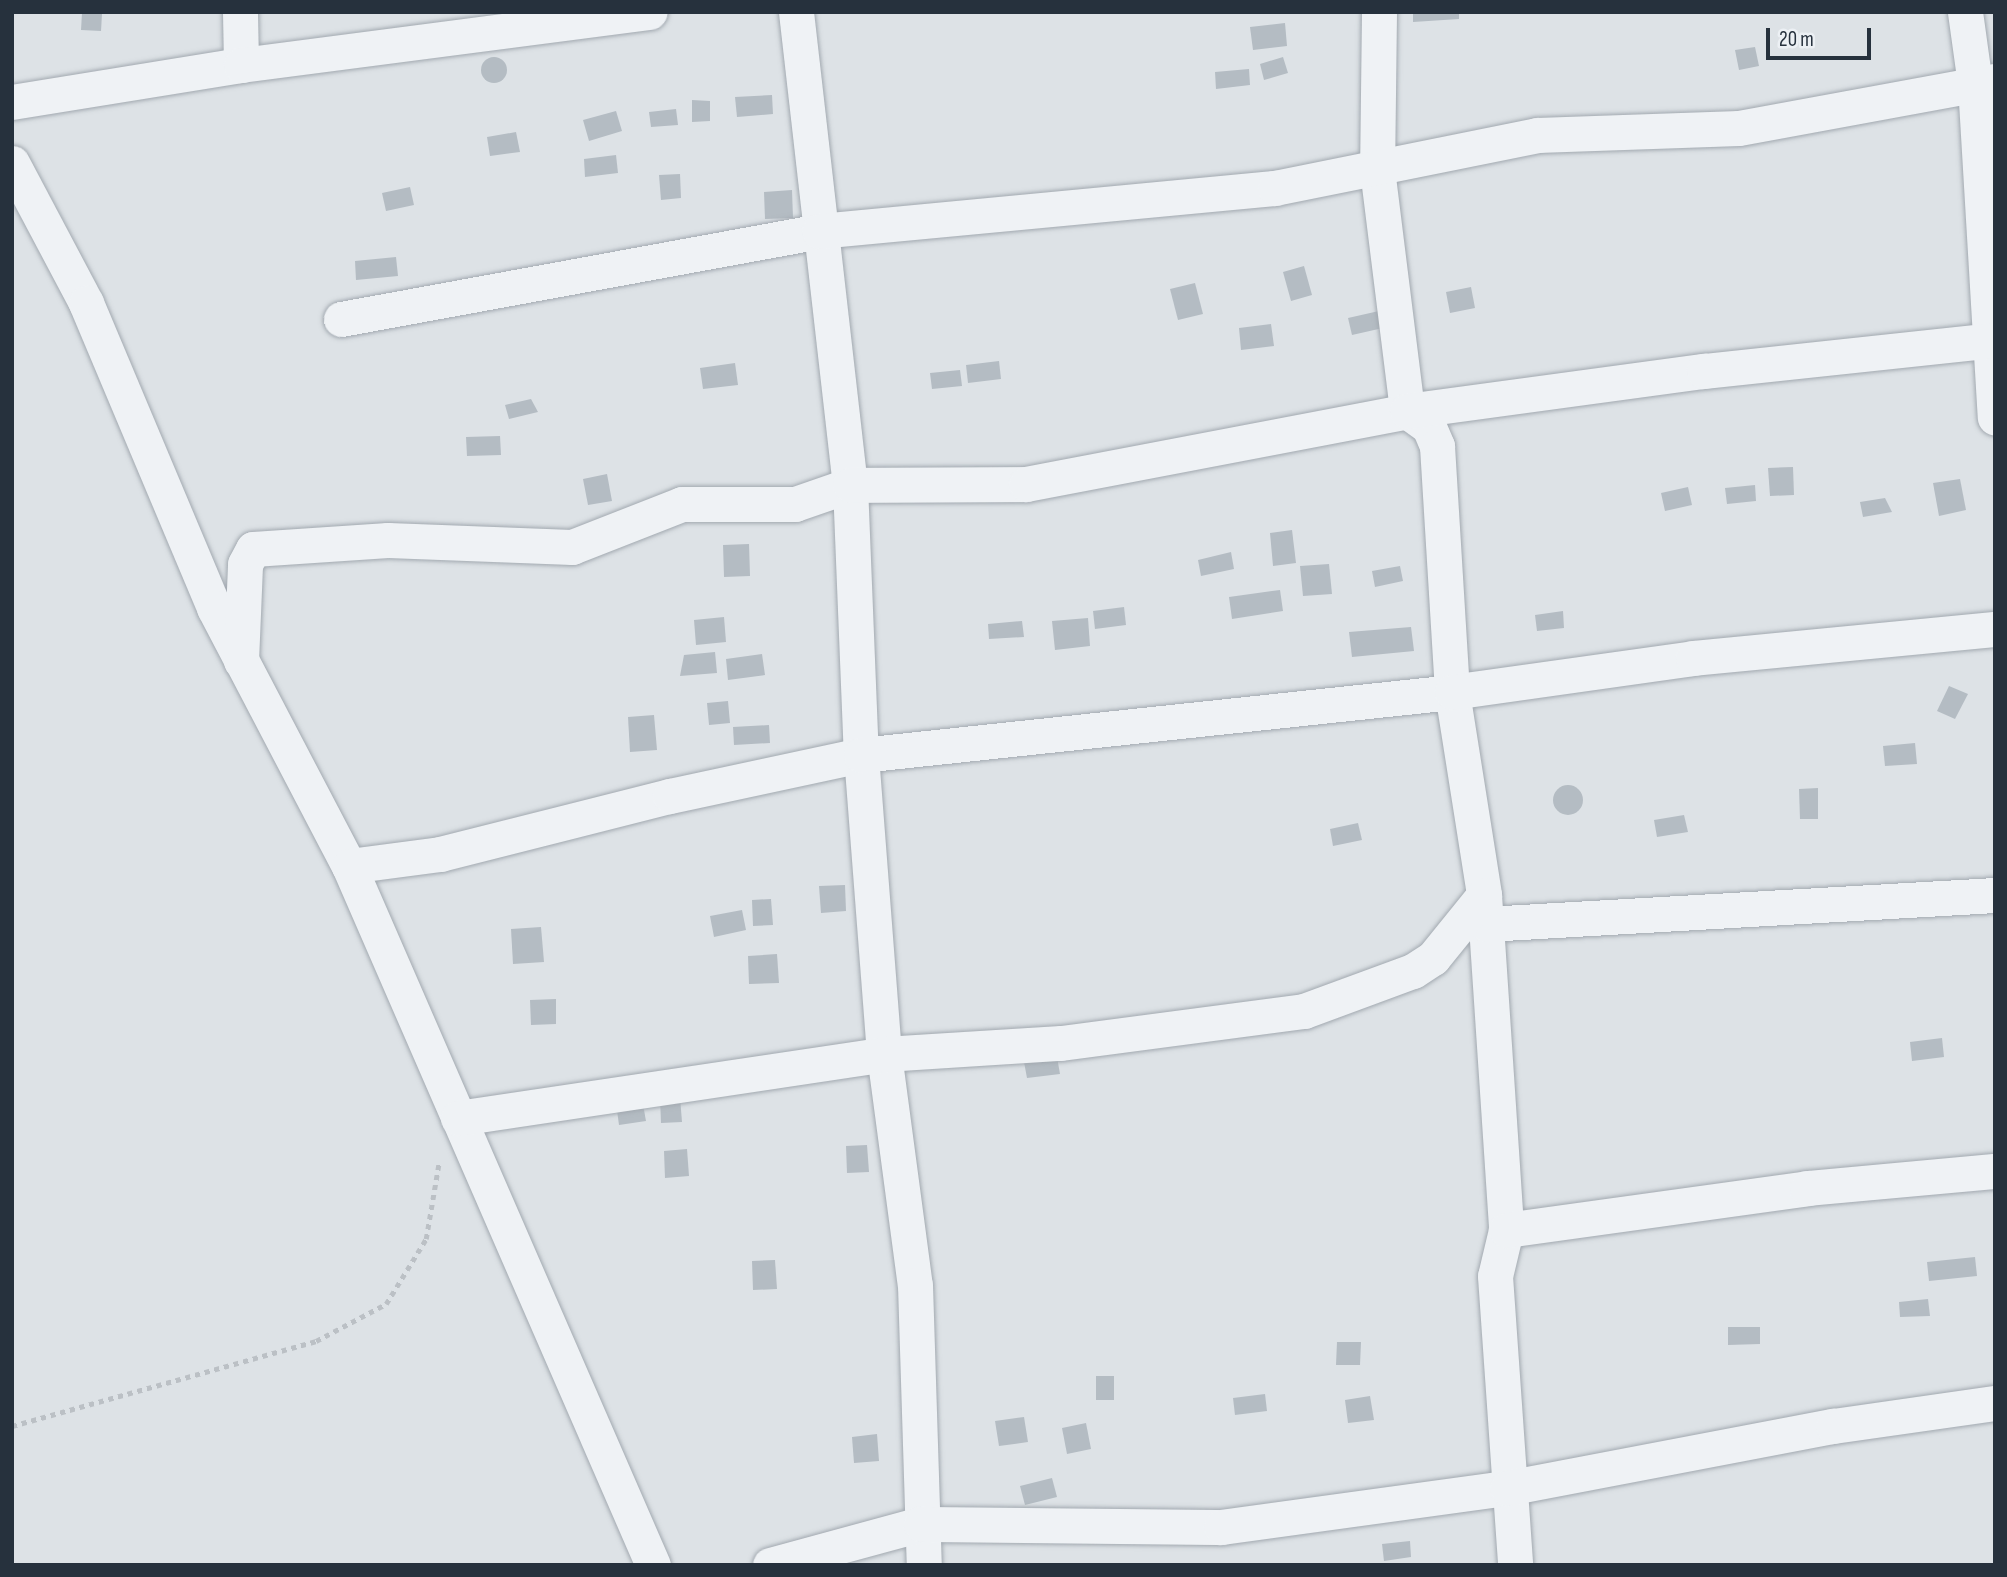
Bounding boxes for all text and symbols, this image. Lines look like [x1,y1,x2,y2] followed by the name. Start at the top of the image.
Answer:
[1769,14,1874,58] scale bar
[1779,27,1814,52] text: 20 m

